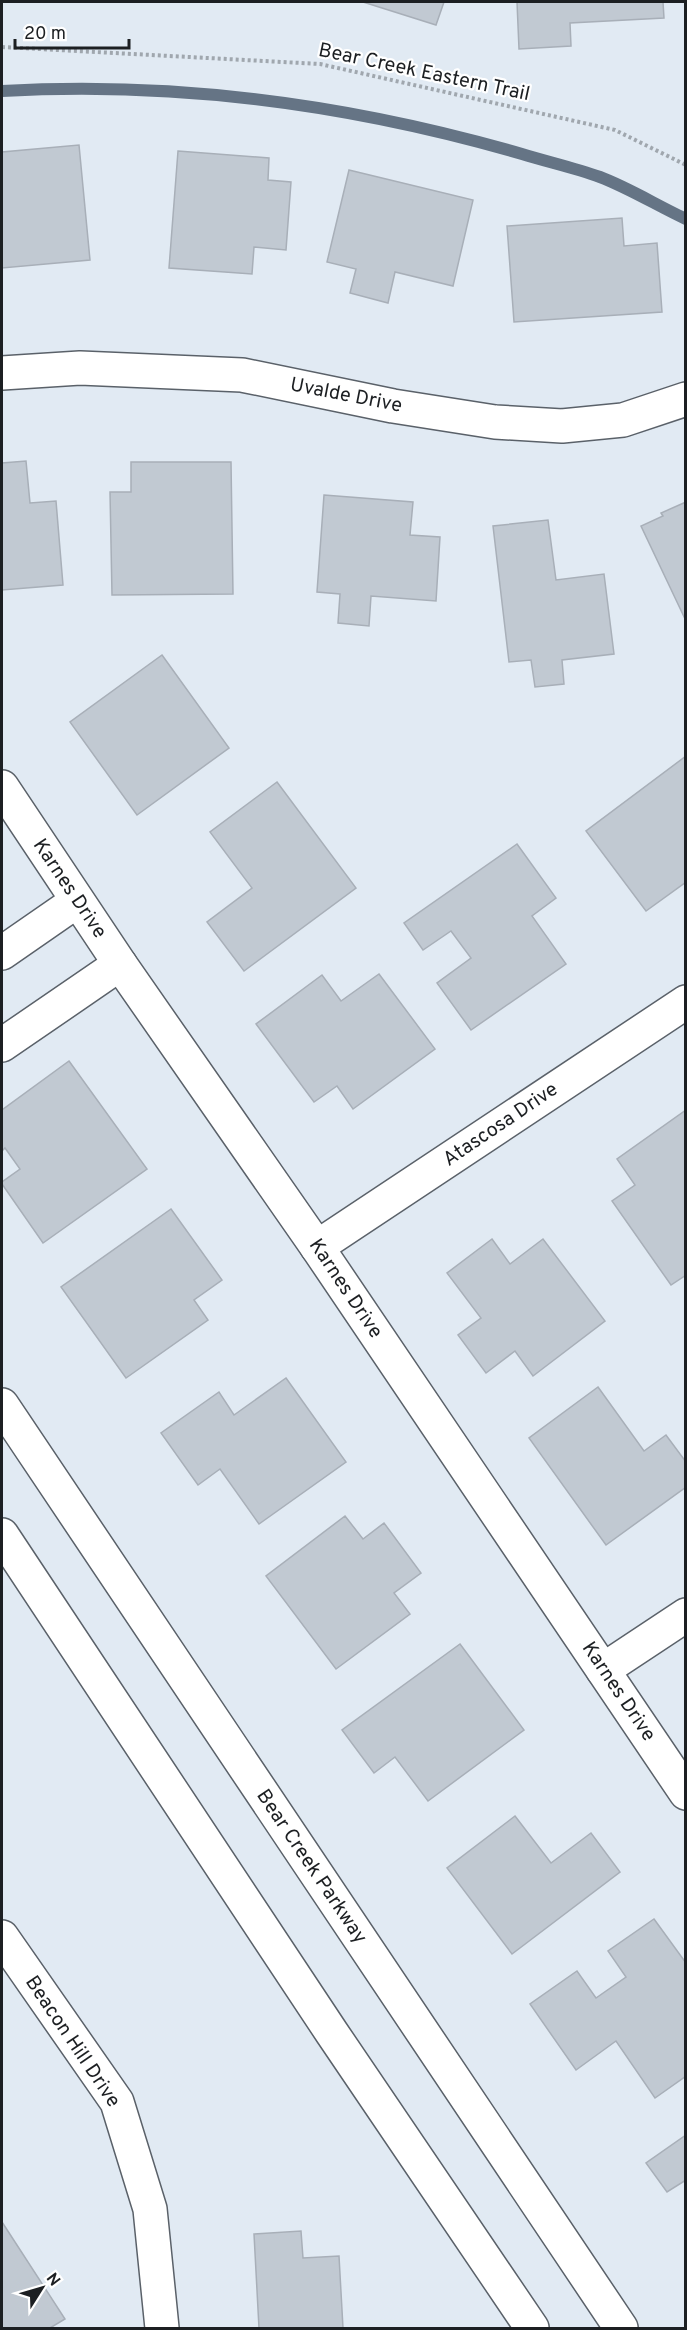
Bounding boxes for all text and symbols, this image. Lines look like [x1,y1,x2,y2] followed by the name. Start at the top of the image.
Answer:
[15,12,129,50] scale bar
[24,23,66,46] text: 20 m
[316,38,532,108] street label: Bear Creek Eastern Trail
[288,372,404,420] street label: Uvalde Drive
[26,834,112,944] street label: Karnes Drive
[438,1077,564,1173] street label: Atascosa Drive
[302,1234,388,1344] street label: Karnes Drive
[575,1637,661,1747] street label: Karnes Drive
[250,1785,372,1949] street label: Bear Creek Parkway
[18,1971,126,2113] street label: Beacon Hill Drive
[12,2258,72,2318] north arrow
[41,2270,64,2291] text: N

